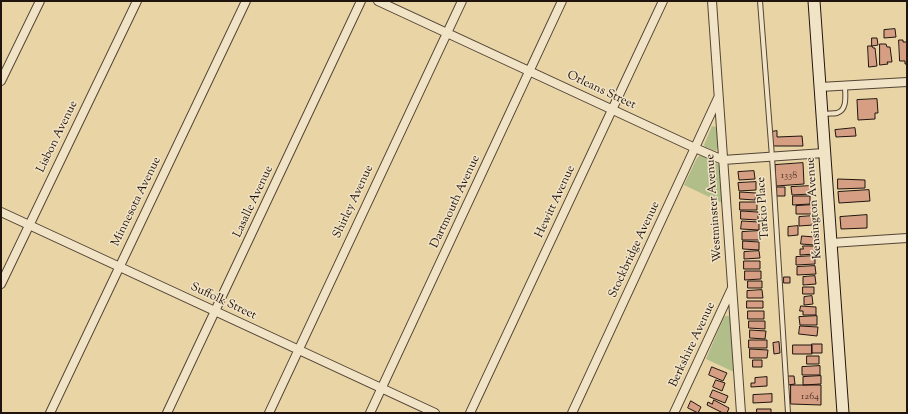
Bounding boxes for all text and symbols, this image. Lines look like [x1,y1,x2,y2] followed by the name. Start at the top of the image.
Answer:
[564,69,638,113] street label: Orleans Street
[34,99,82,175] street label: Lisbon Avenue
[428,153,484,251] street label: Dartmouth Avenue
[704,153,726,263] street label: Westminster Avenue
[109,155,165,249] street label: Minnesota Avenue
[804,157,826,259] street label: Kensington Avenue
[331,163,377,241] street label: Shirley Avenue
[231,164,277,240] street label: Lasalle Avenue
[533,164,579,240] street label: Hewitt Avenue
[781,170,797,182] house number: 1338
[755,176,773,240] street label: Tarkio Place
[606,200,664,300] street label: Stockbridge Avenue
[188,280,258,324] street label: Suffolk Street
[667,300,719,390] street label: Berkshire Avenue
[801,391,819,403] house number: 1264

